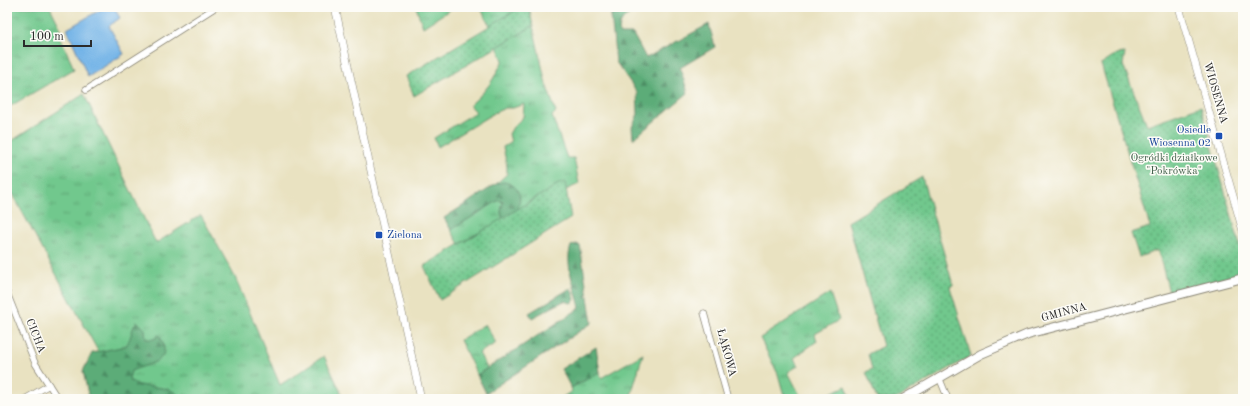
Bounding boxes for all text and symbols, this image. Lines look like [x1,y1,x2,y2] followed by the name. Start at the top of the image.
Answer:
[24,22,91,48] scale bar
[30,31,64,43] text: 100 m
[1201,61,1229,125] street label: WIOSENNA
[1148,125,1211,149] place label: Osiedle Wiosenna 02
[1214,131,1224,141] marker: Osiedle Wiosenna 02
[1130,153,1218,177] park label: Ogródki działkowe "Pokrówka"
[374,230,384,240] marker: Zielona
[387,230,423,241] place label: Zielona
[1040,302,1088,324] street label: GMINNA
[23,317,47,355] street label: CICHA
[714,328,738,379] street label: ŁĄKOWA

